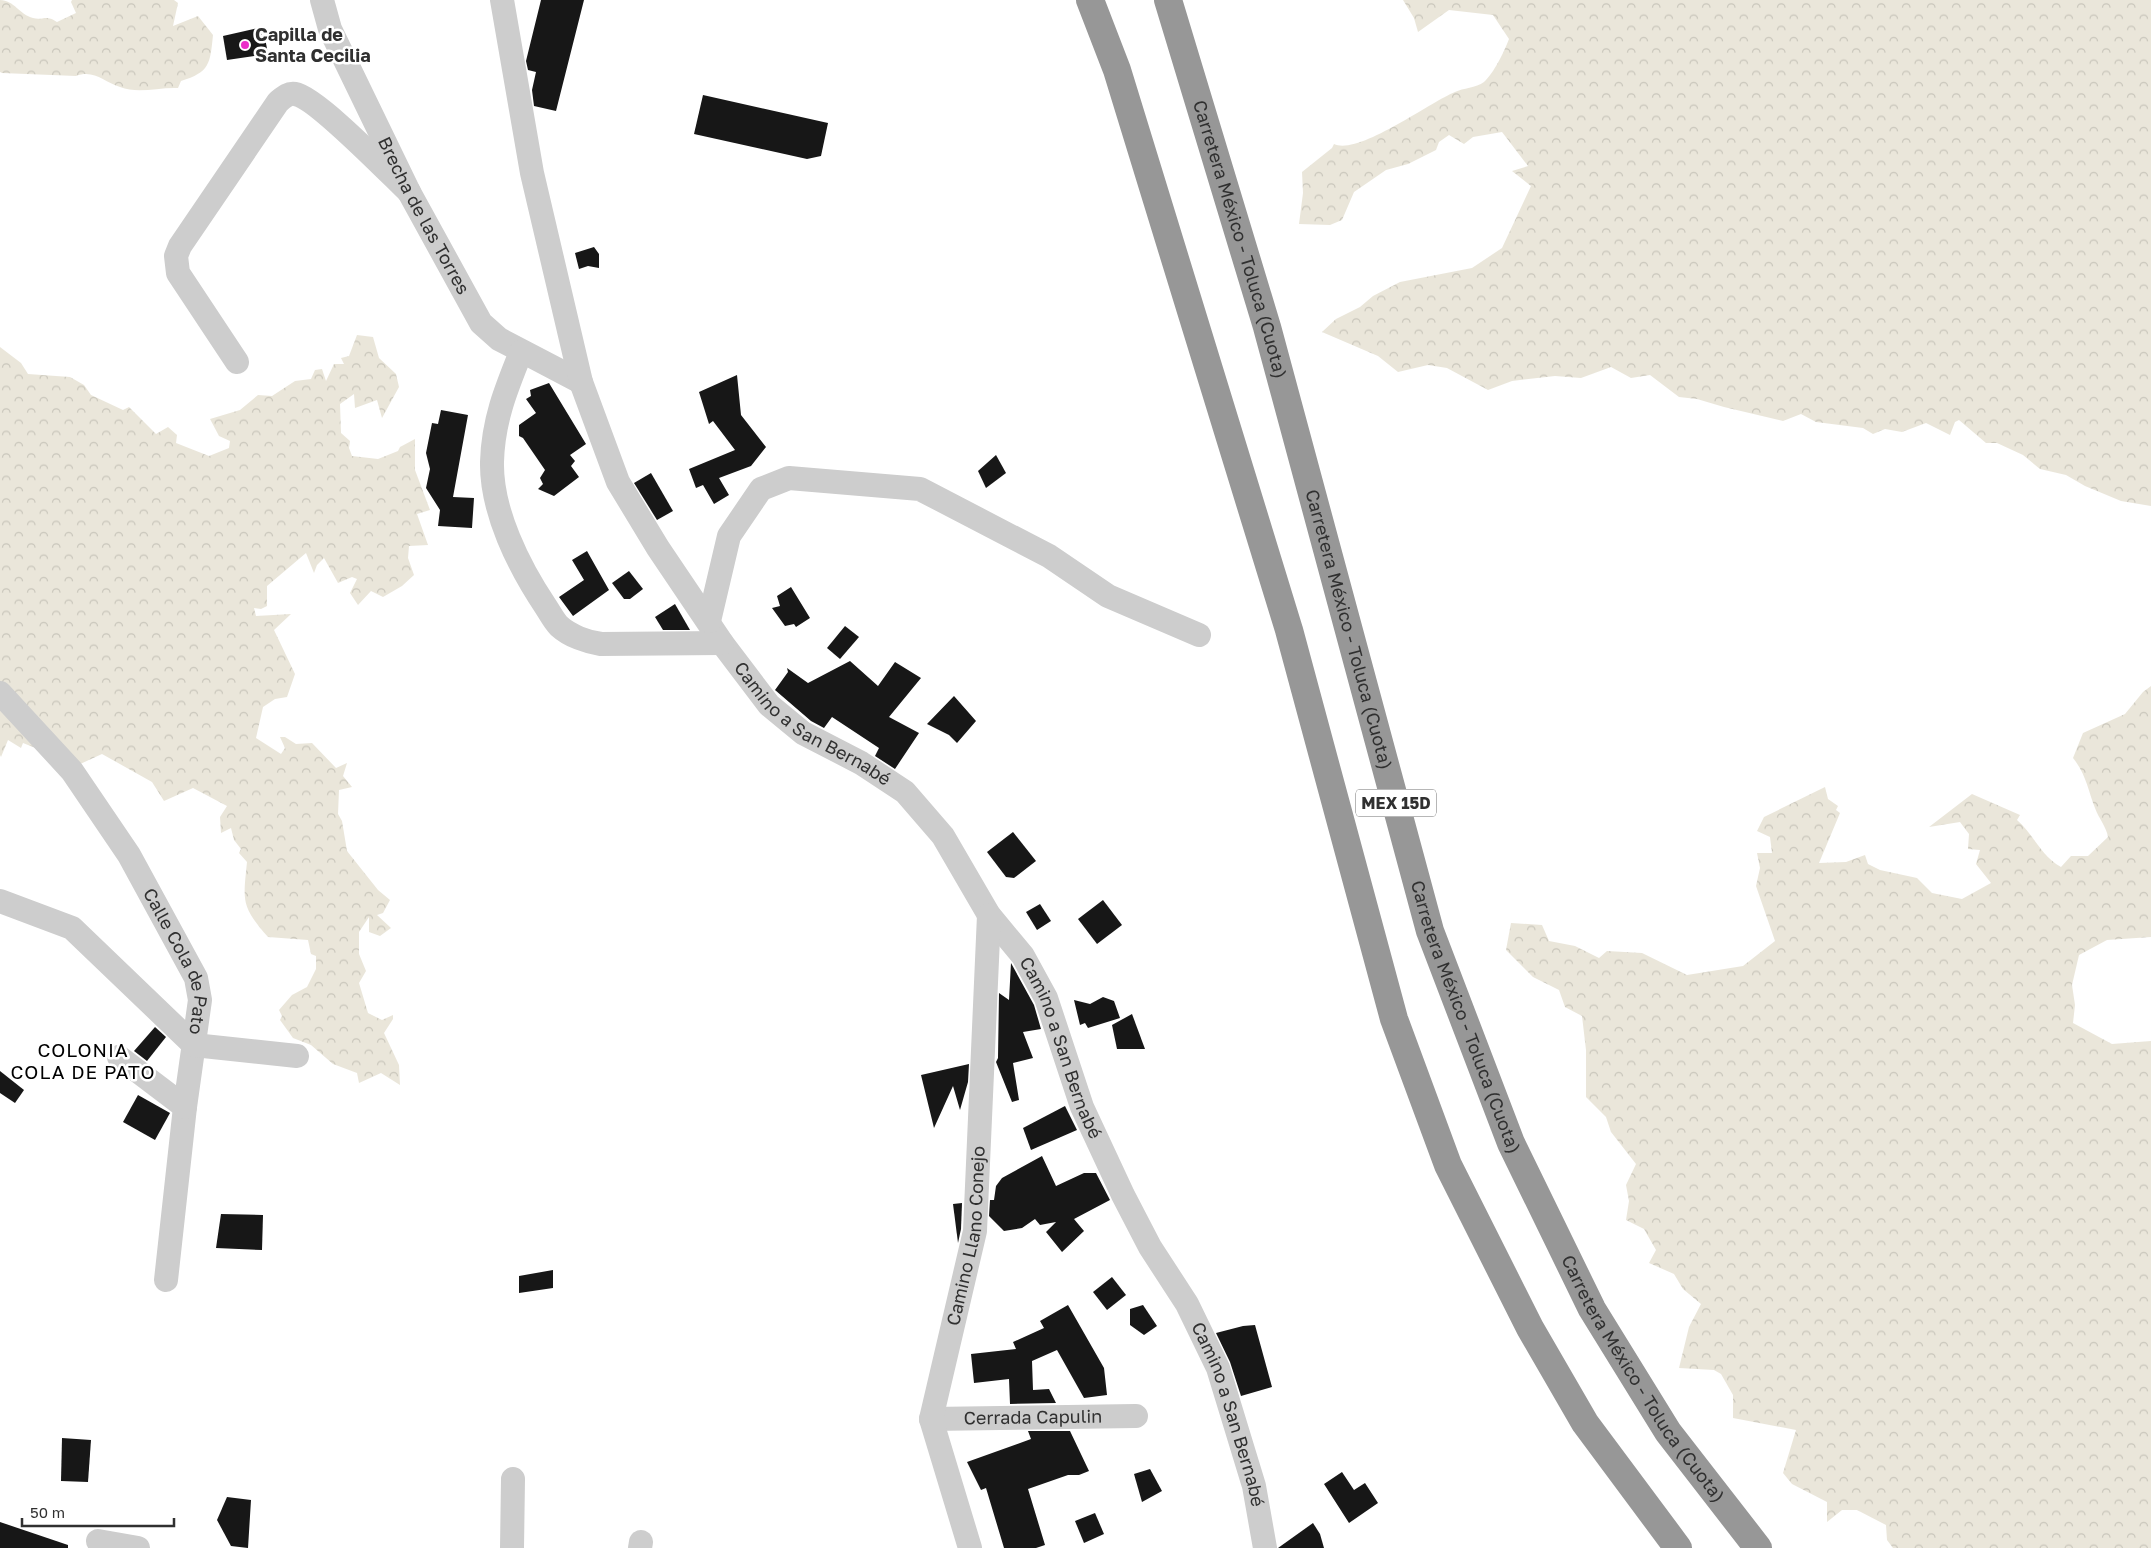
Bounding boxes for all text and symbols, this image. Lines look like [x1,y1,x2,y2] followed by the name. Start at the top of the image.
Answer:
[255,23,371,66] place label: Capilla de Santa Cecilia
[239,39,251,51] marker: Capilla de Santa Cecilia
[1189,97,1292,381] street label: Carretera México - Toluca (Cuota)
[374,133,475,298] street label: Brecha de las Torres
[1301,487,1398,772] street label: Carretera México - Toluca (Cuota)
[730,657,895,790] street label: Camino a San Bernabé
[1356,790,1436,816] road number: MEX 15D
[1407,878,1526,1157] street label: Carretera México - Toluca (Cuota)
[139,884,213,1036] street label: Calle Cola de Pato
[1016,953,1107,1142] street label: Camino a San Bernabé
[10,1038,156,1083] district label: COLONIA COLA DE PATO
[941,1145,989,1328] street label: Camino Llano Conejo
[1557,1251,1730,1506] street label: Carretera México - Toluca (Cuota)
[1187,1318,1269,1508] street label: Camino a San Bernabé
[964,1404,1102,1429] street label: Cerrada Capulin
[22,1496,175,1528] scale bar
[30,1503,65,1521] text: 50 m

